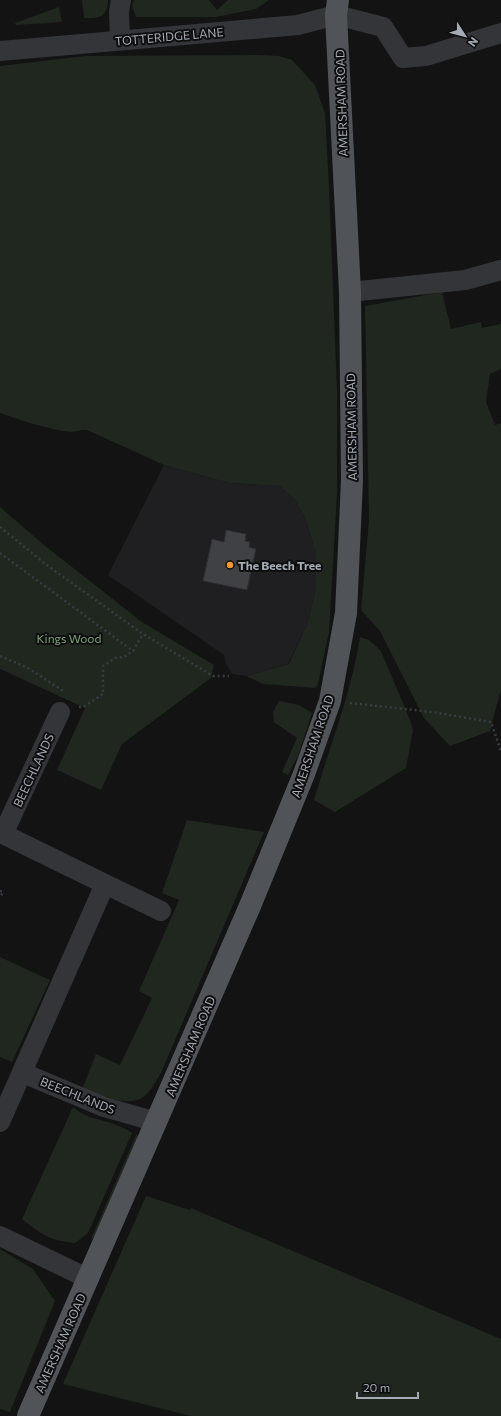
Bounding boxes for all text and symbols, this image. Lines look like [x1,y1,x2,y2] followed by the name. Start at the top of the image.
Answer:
[445,16,485,56] north arrow
[114,24,224,48] street label: TOTTERIDGE LANE
[466,35,481,49] text: N
[332,49,350,157] street label: AMERSHAM ROAD
[343,373,359,481] street label: AMERSHAM ROAD
[238,558,321,572] place label: The Beech Tree
[225,560,235,570] marker: The Beech Tree
[37,631,102,645] park label: Kings Wood
[288,693,336,799] street label: AMERSHAM ROAD
[10,731,56,809] street label: BEECHLANDS
[163,994,217,1098] street label: AMERSHAM ROAD
[39,1074,117,1116] street label: BEECHLANDS
[32,1291,88,1395] street label: AMERSHAM ROAD
[357,1374,418,1400] scale bar
[363,1380,390,1394] text: 20 m

